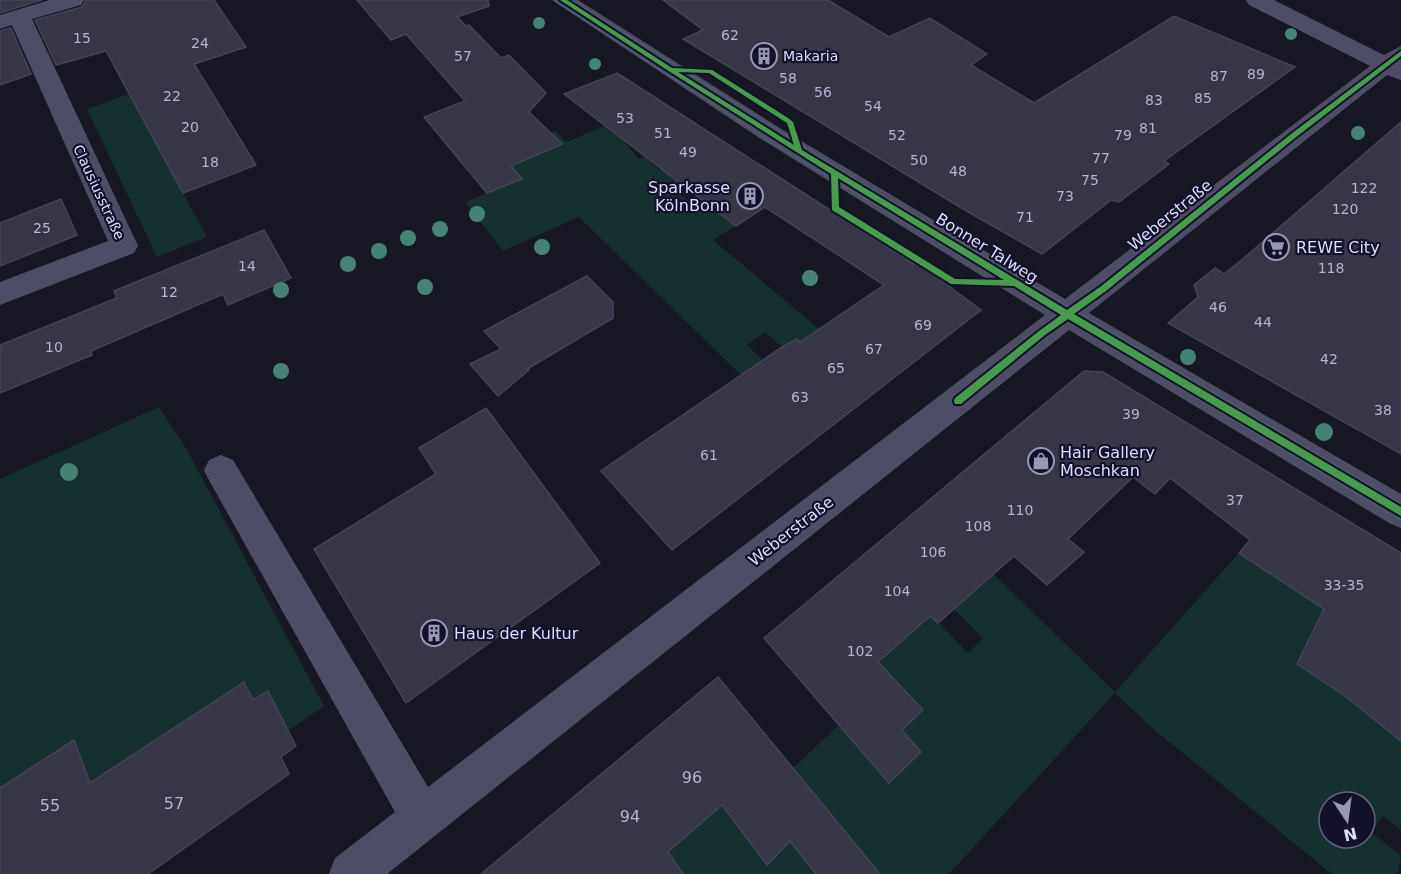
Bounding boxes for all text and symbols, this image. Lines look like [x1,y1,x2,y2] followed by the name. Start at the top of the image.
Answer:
[721,27,739,43] house number: 62
[73,30,91,46] house number: 15
[191,35,209,51] house number: 24
[749,41,779,71] building icon: Makaria
[454,48,472,64] house number: 57
[783,48,838,64] place label: Makaria
[1247,66,1265,82] house number: 89
[1210,68,1228,84] house number: 87
[779,70,797,86] house number: 58
[814,84,832,100] house number: 56
[163,88,181,104] house number: 22
[1194,90,1212,106] house number: 85
[1145,92,1163,108] house number: 83
[864,98,882,114] house number: 54
[616,110,634,126] house number: 53
[181,119,199,135] house number: 20
[1139,120,1157,136] house number: 81
[654,125,672,141] house number: 51
[888,127,906,143] house number: 52
[1114,127,1132,143] house number: 79
[70,142,128,242] street label: Clausiusstraße
[679,144,697,160] house number: 49
[1092,150,1110,166] house number: 77
[910,152,928,168] house number: 50
[201,154,219,170] house number: 18
[949,163,967,179] house number: 48
[1081,172,1099,188] house number: 75
[1124,175,1216,255] street label: Weberstraße
[648,178,730,215] place label: Sparkasse KölnBonn
[1351,180,1377,196] house number: 122
[735,181,765,211] building icon: Sparkasse KölnBonn
[1056,188,1074,204] house number: 73
[1332,201,1358,217] house number: 120
[932,209,1042,287] street label: Bonner Talweg
[1016,209,1034,225] house number: 71
[33,220,51,236] house number: 25
[1261,232,1291,262] supermarket icon: REWE City
[1296,238,1380,257] place label: REWE City
[238,258,256,274] house number: 14
[1318,260,1344,276] house number: 118
[160,284,178,300] house number: 12
[1209,299,1227,315] house number: 46
[1254,314,1272,330] house number: 44
[914,317,932,333] house number: 69
[45,339,63,355] house number: 10
[865,341,883,357] house number: 67
[1320,351,1338,367] house number: 42
[827,360,845,376] house number: 65
[791,389,809,405] house number: 63
[1374,402,1392,418] house number: 38
[1122,406,1140,422] house number: 39
[1060,443,1155,480] place label: Hair Gallery Moschkan
[1026,446,1056,476] shop icon: Hair Gallery Moschkan
[700,447,718,463] house number: 61
[745,492,837,570] street label: Weberstraße
[1226,492,1244,508] house number: 37
[1007,502,1033,518] house number: 110
[965,518,991,534] house number: 108
[920,544,946,560] house number: 106
[1324,577,1364,593] house number: 33-35
[884,583,910,599] house number: 104
[419,618,449,648] building icon: Haus der Kultur
[454,624,579,643] place label: Haus der Kultur
[847,643,873,659] house number: 102
[682,768,702,787] house number: 96
[1317,790,1377,850] north arrow
[164,794,184,813] house number: 57
[40,796,60,815] house number: 55
[620,807,640,826] house number: 94
[1342,823,1359,845] text: N

